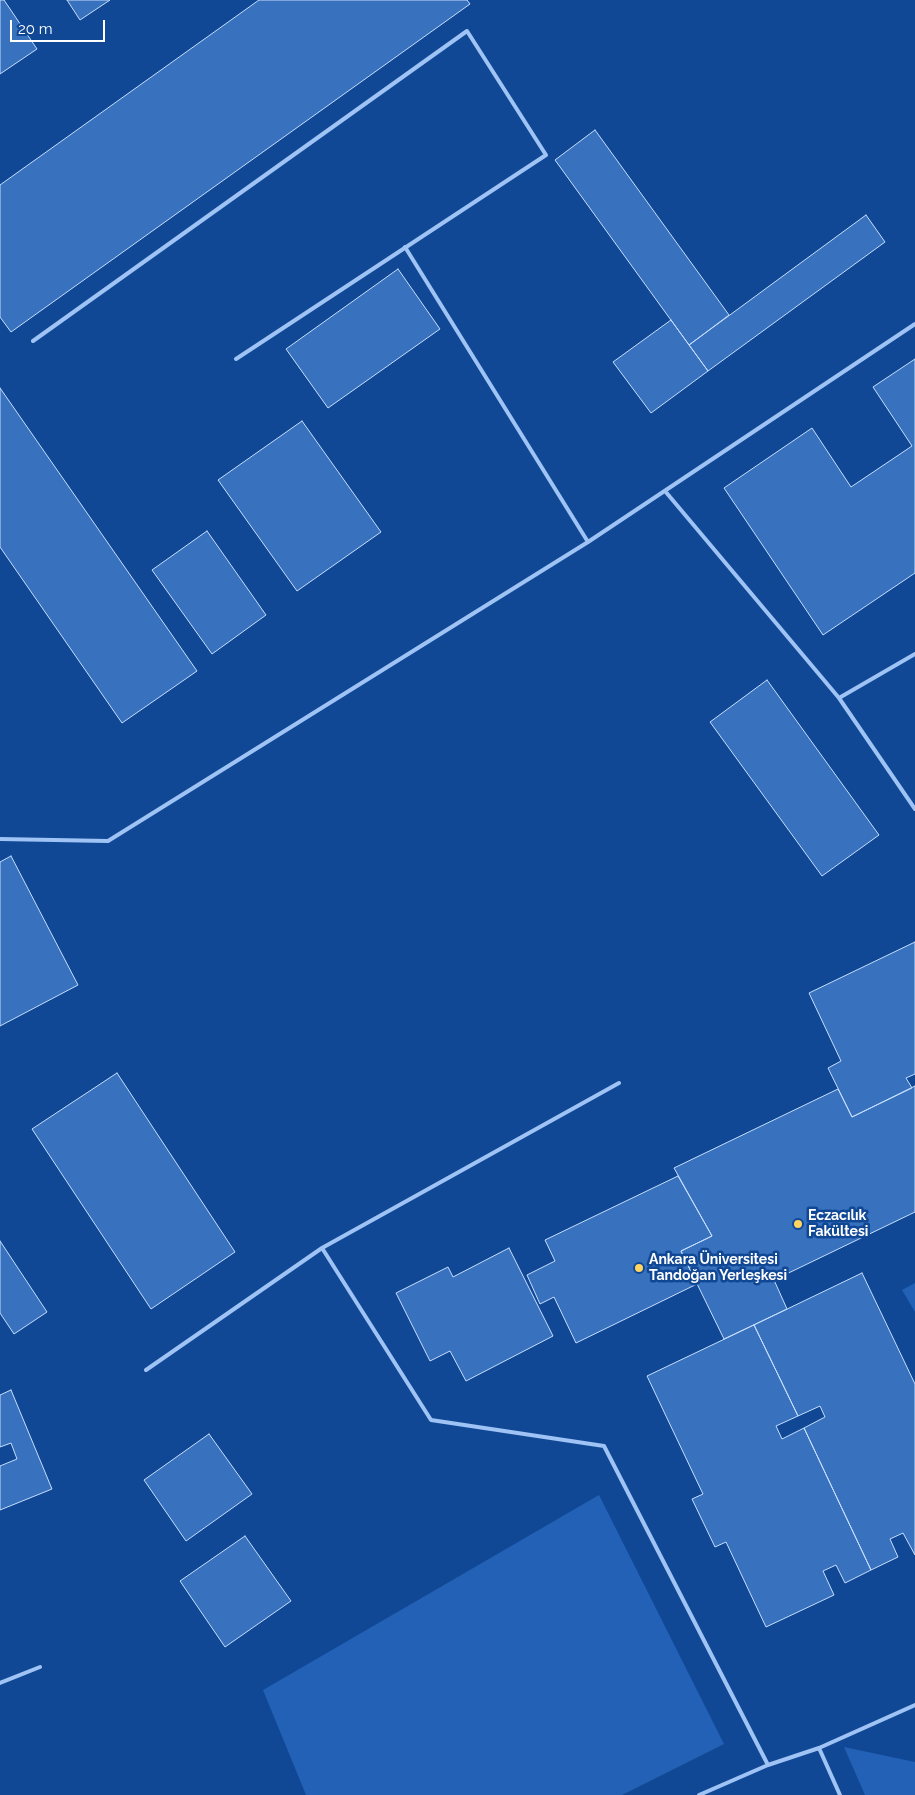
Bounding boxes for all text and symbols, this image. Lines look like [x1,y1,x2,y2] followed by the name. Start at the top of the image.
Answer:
[12,10,108,42] scale bar
[18,20,53,38] text: 20 m
[808,1208,868,1240] place label: Eczacılık Fakültesi
[792,1218,804,1230] marker: Eczacılık Fakültesi
[649,1252,787,1284] place label: Ankara Üniversitesi Tandoğan Yerleşkesi
[633,1262,645,1274] marker: Ankara Üniversitesi Tandoğan Yerleşkesi

